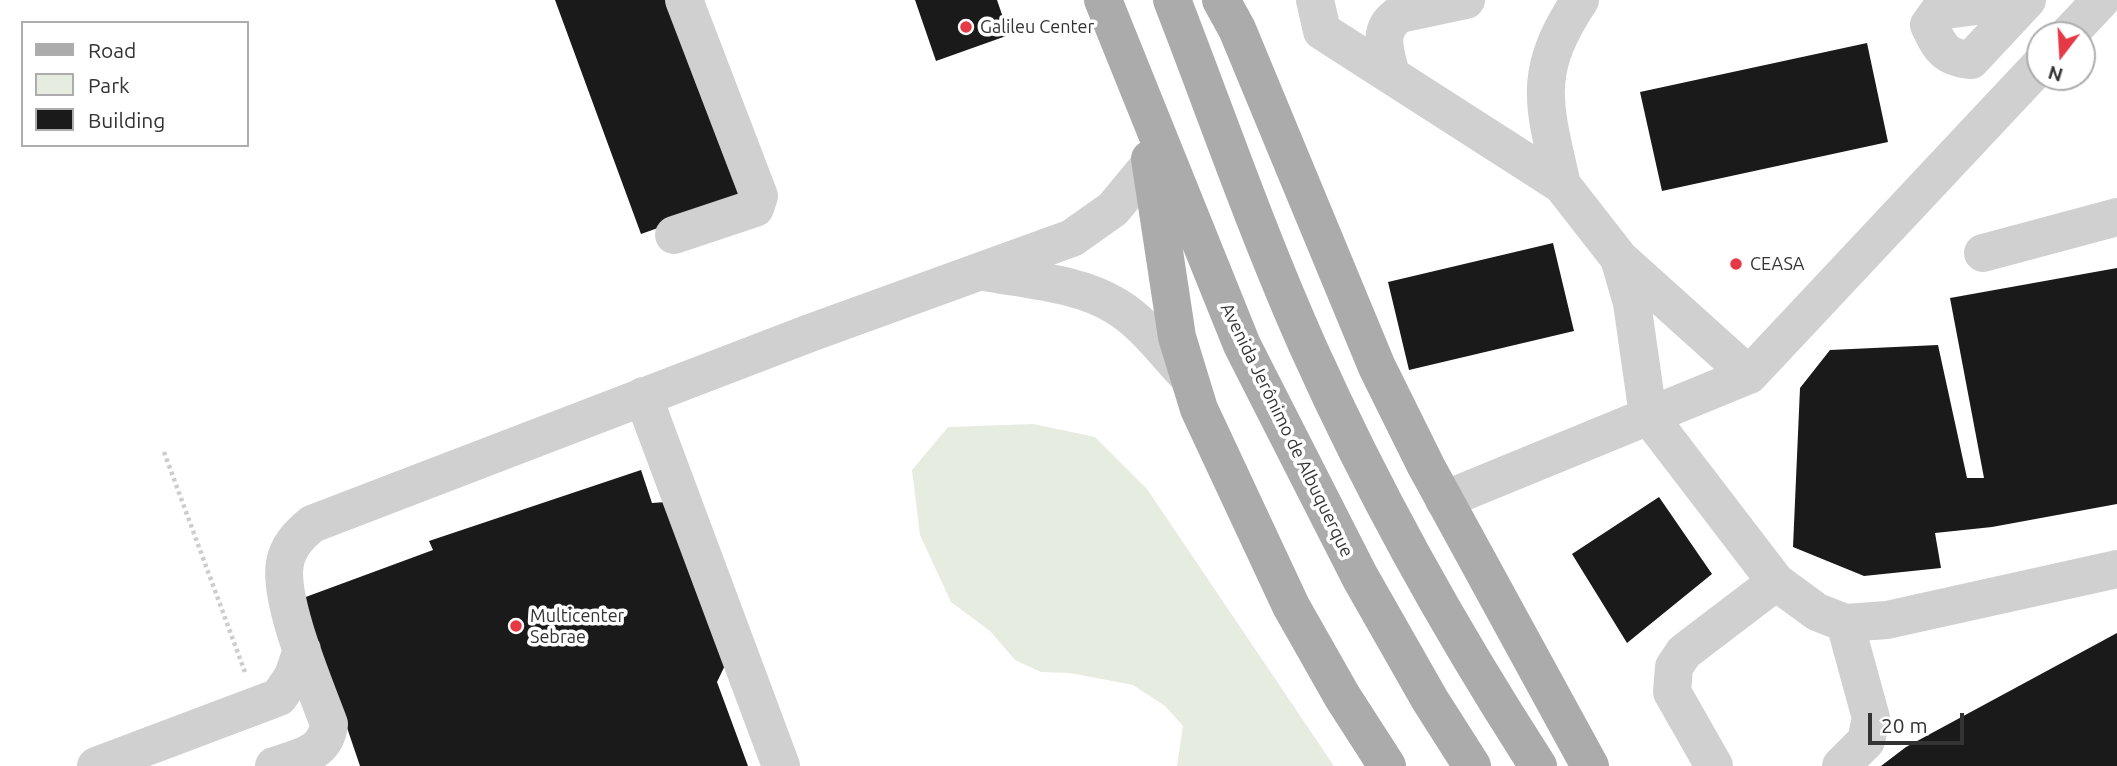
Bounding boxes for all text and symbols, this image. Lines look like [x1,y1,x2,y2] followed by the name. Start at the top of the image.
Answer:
[980,16,1094,38] place label: Galileu Center
[958,19,974,35] marker: Galileu Center
[21,21,248,147] legend
[2026,21,2096,91] north arrow
[88,38,136,62] text: Road
[2045,62,2065,87] text: N
[88,73,130,97] text: Park
[88,108,165,132] text: Building
[1750,253,1805,275] place label: CEASA
[1728,256,1744,272] marker: CEASA
[1216,300,1358,560] street label: Avenida Jerônimo de Albuquerque
[530,605,624,648] place label: Multicenter Sebrae
[508,618,524,634] marker: Multicenter Sebrae
[1872,700,1968,744] scale bar
[1881,713,1928,737] text: 20 m

